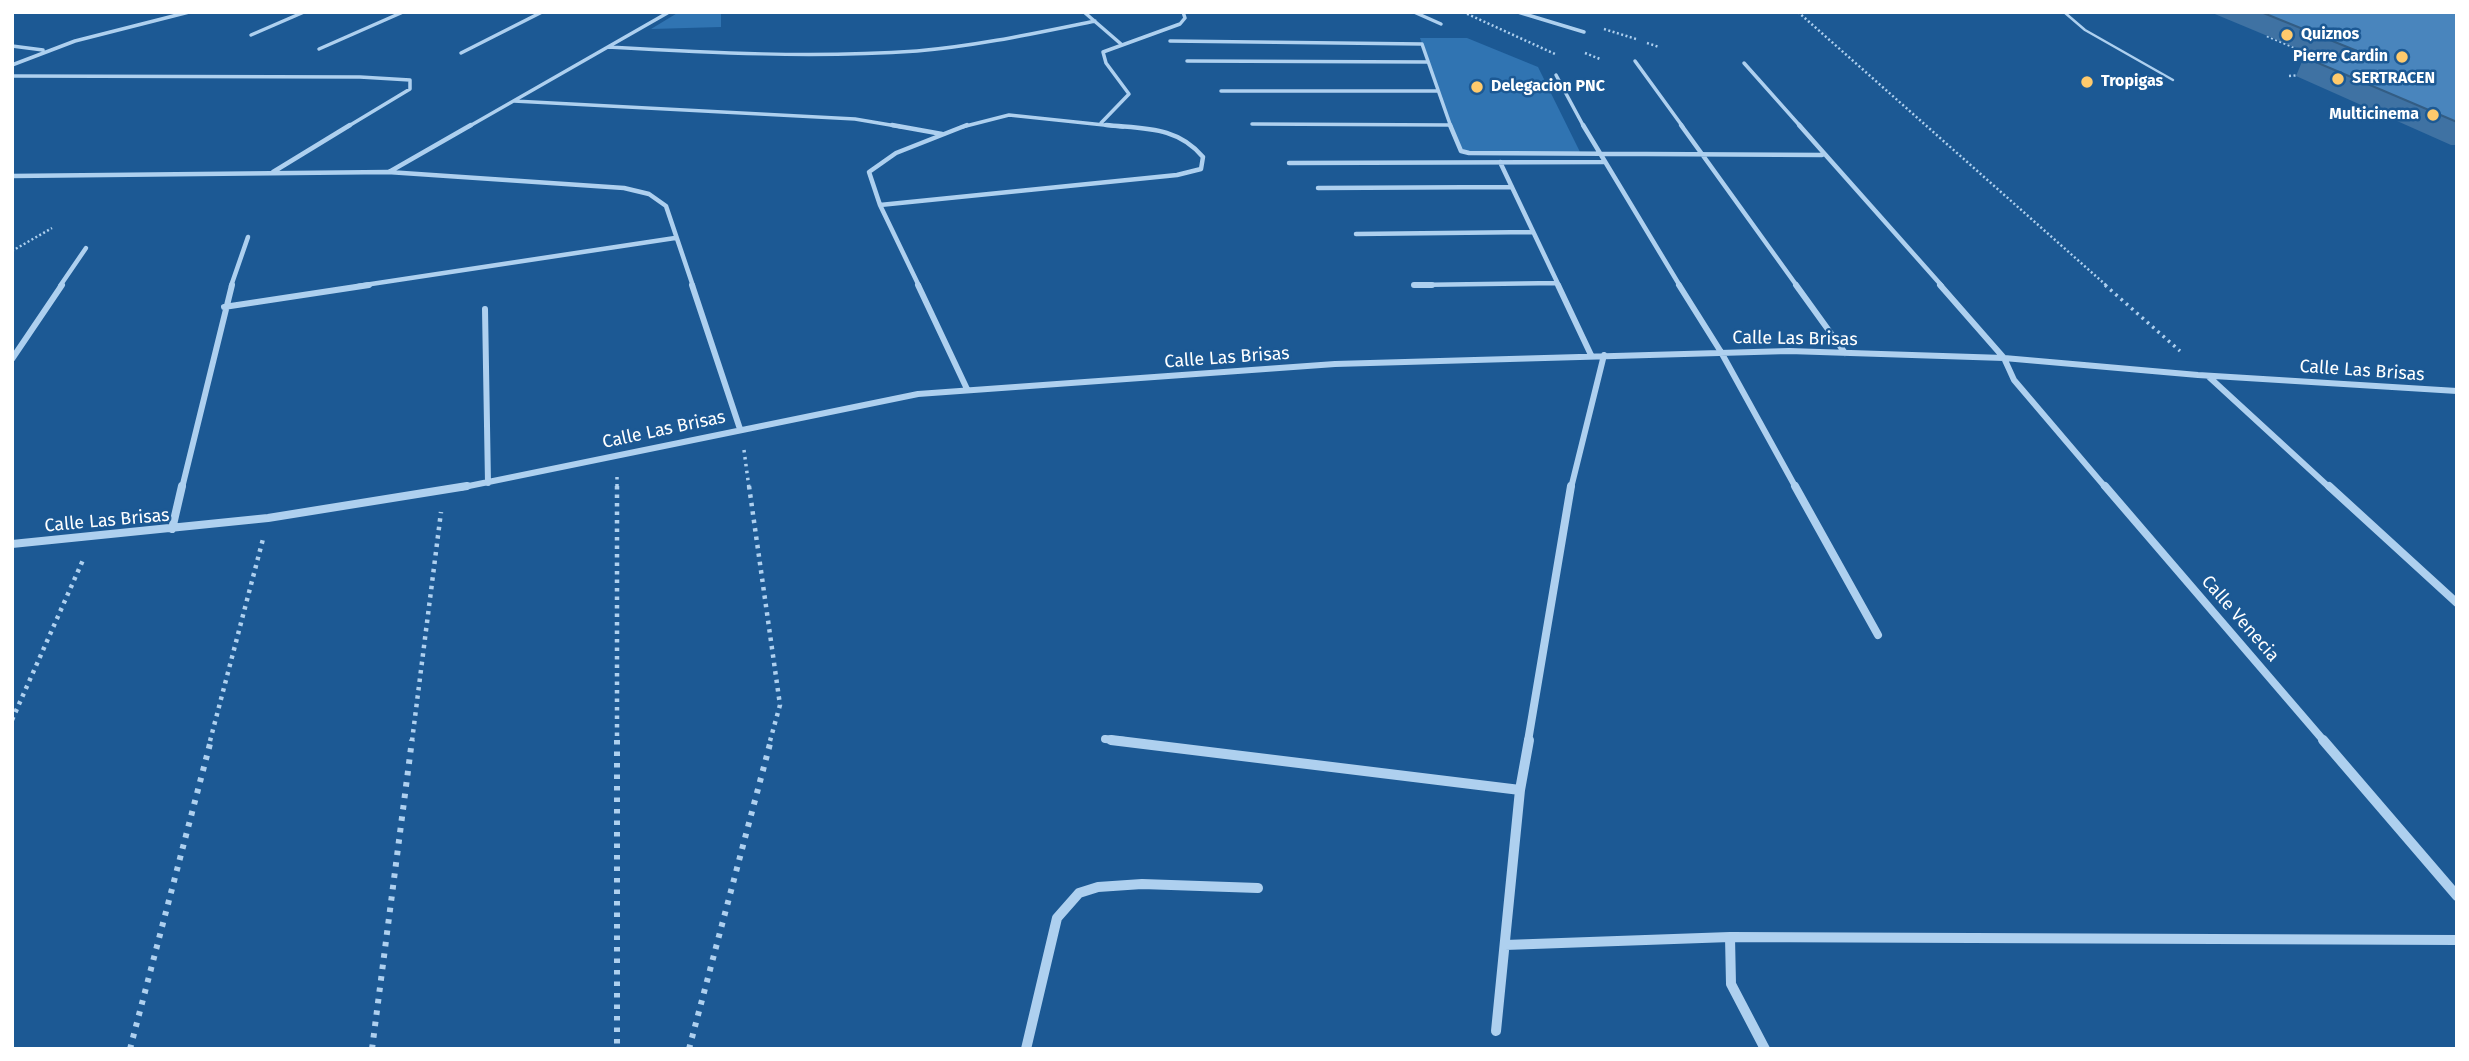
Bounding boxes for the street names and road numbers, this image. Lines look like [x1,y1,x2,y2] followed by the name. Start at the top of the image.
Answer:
[1732,327,1858,351] street label: Calle Las Brisas
[1164,343,1290,373] street label: Calle Las Brisas
[2299,356,2425,386] street label: Calle Las Brisas
[600,406,728,454] street label: Calle Las Brisas
[44,505,170,537] street label: Calle Las Brisas
[2197,571,2283,667] street label: Calle Venecia

